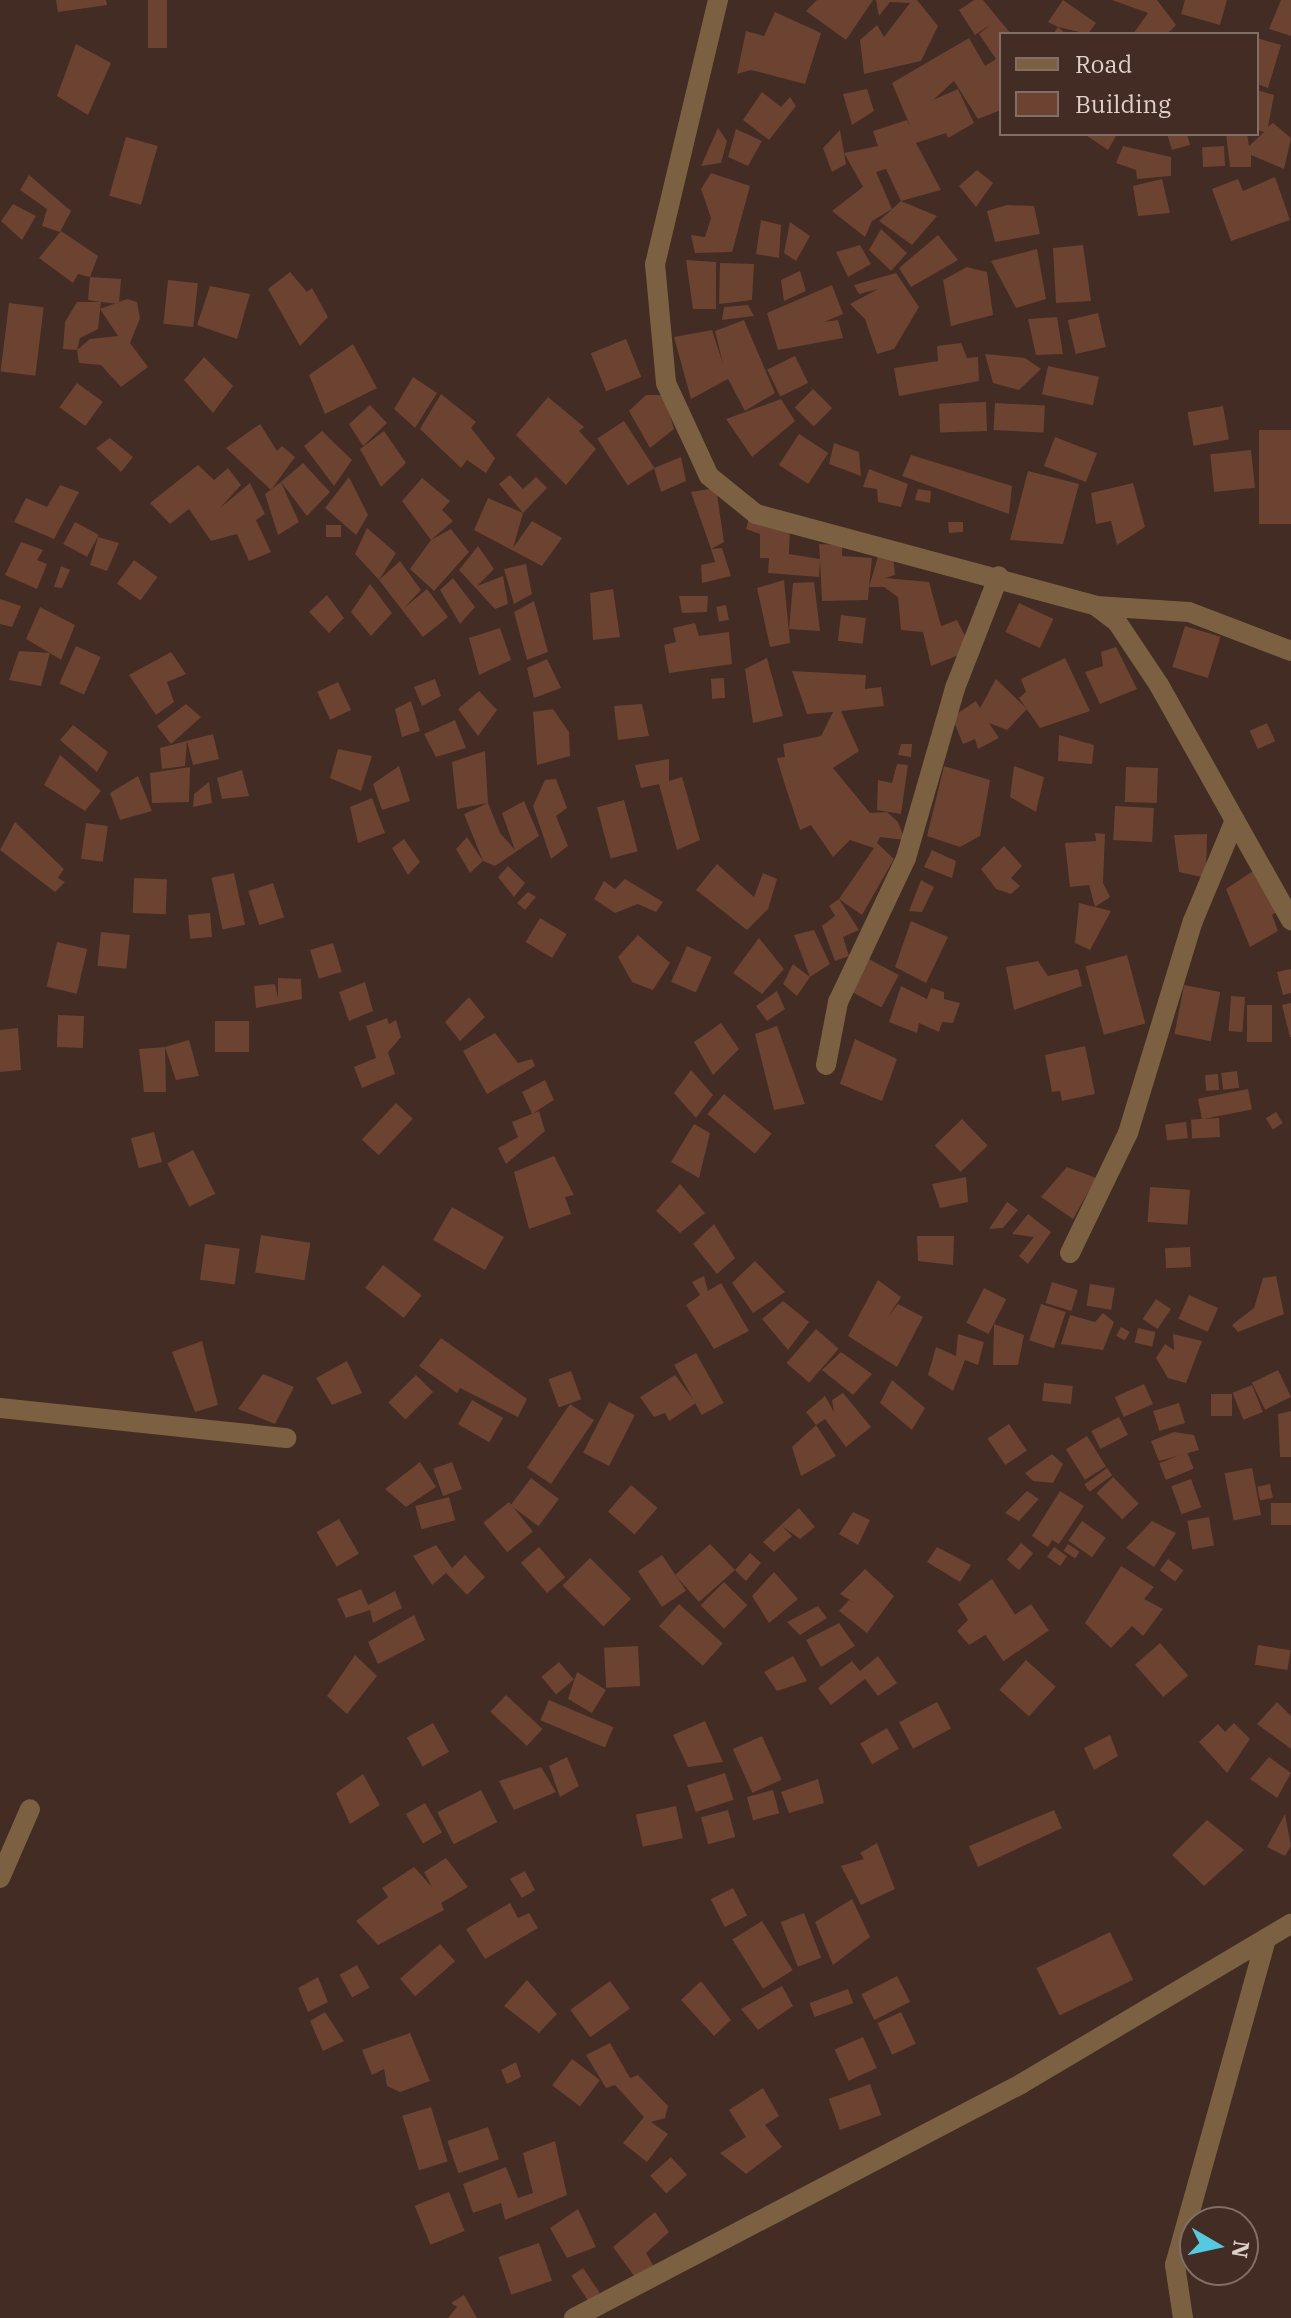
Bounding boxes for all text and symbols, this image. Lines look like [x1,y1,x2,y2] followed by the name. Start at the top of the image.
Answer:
[999,32,1259,136] legend
[1075,48,1132,80] text: Road
[1075,88,1171,120] text: Building
[1179,2206,1259,2286] north arrow
[1226,2239,1257,2260] text: N

